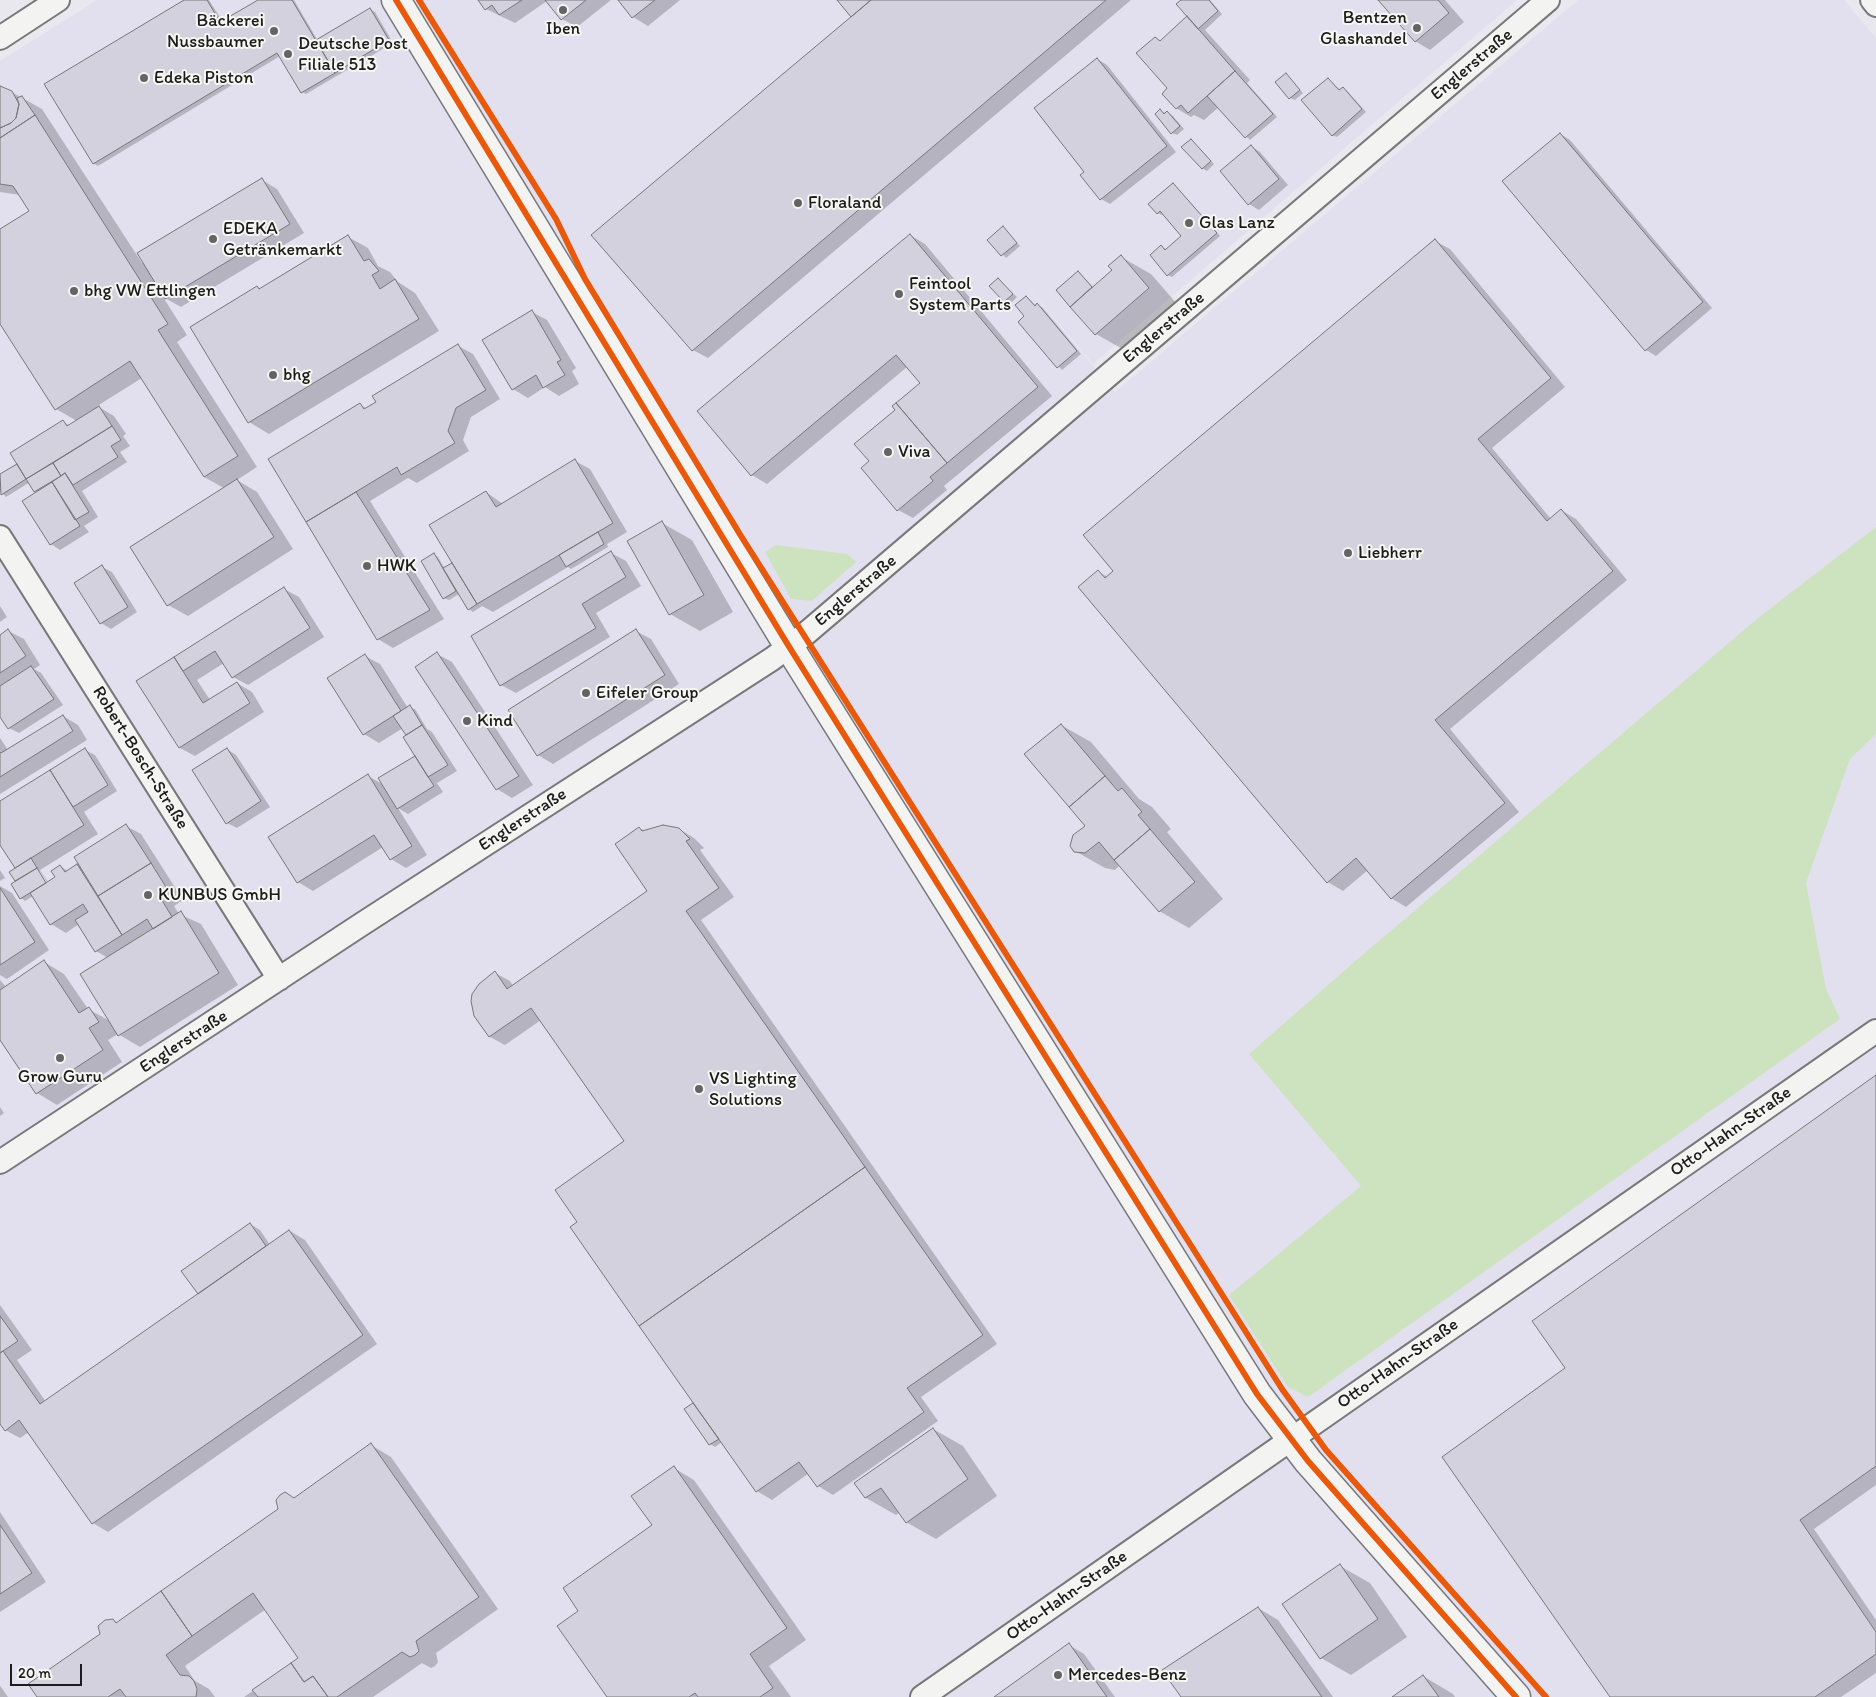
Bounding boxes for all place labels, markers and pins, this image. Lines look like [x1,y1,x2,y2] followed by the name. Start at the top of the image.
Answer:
[557,4,569,16] marker: Iben
[1320,7,1407,50] place label: Bentzen Glashandel
[167,10,264,52] place label: Bäckerei Nussbaumer
[546,18,580,40] place label: Iben
[1411,22,1423,34] marker: Bentzen Glashandel
[268,25,280,37] marker: Bäckerei Nussbaumer
[298,33,408,76] place label: Deutsche Post Filiale 513
[282,48,294,60] marker: Deutsche Post Filiale 513
[154,67,253,89] place label: Edeka Piston
[138,72,150,84] marker: Edeka Piston
[808,192,881,214] place label: Floraland
[792,197,804,209] marker: Floraland
[1199,212,1275,234] place label: Glas Lanz
[1183,217,1195,229] marker: Glas Lanz
[223,218,342,260] place label: EDEKA Getränkemarkt
[207,233,219,245] marker: EDEKA Getränkemarkt
[909,273,1011,316] place label: Feintool System Parts
[84,280,216,302] place label: bhg VW Ettlingen
[68,285,80,297] marker: bhg VW Ettlingen
[893,288,905,300] marker: Feintool System Parts
[283,364,311,386] place label: bhg
[267,369,279,381] marker: bhg
[898,441,930,463] place label: Viva
[882,446,894,458] marker: Viva
[1358,542,1422,564] place label: Liebherr
[1342,547,1354,559] marker: Liebherr
[377,555,416,577] place label: HWK
[361,560,373,572] marker: HWK
[596,682,698,704] place label: Eifeler Group
[580,687,592,699] marker: Eifeler Group
[477,710,513,732] place label: Kind
[461,715,473,727] marker: Kind
[158,884,281,906] place label: KUNBUS GmbH
[142,889,154,901] marker: KUNBUS GmbH
[54,1052,66,1064] marker: Grow Guru
[18,1066,102,1088] place label: Grow Guru
[709,1068,797,1110] place label: VS Lighting Solutions
[693,1083,705,1095] marker: VS Lighting Solutions
[1068,1664,1186,1686] place label: Mercedes-Benz
[1052,1669,1064,1681] marker: Mercedes-Benz

